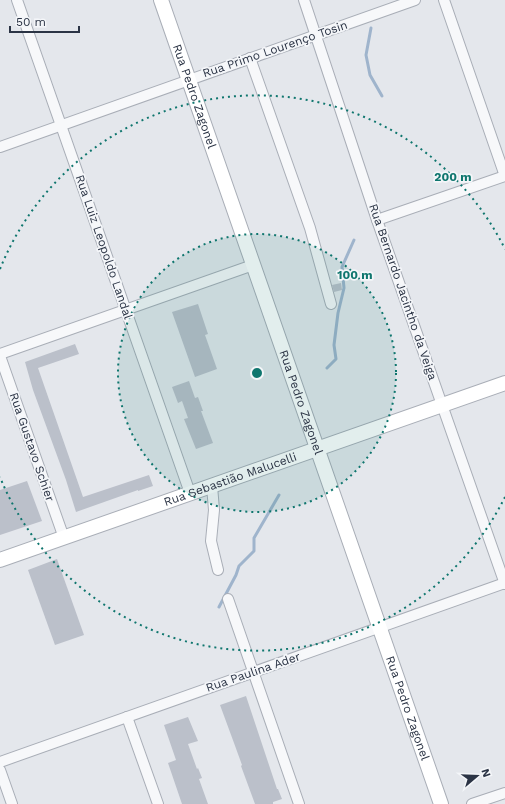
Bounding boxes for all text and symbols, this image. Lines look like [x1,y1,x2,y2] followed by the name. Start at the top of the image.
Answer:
[10,8,79,34] scale bar
[16,15,46,29] text: 50 m
[201,18,349,80] street label: Rua Primo Lourenço Tosin
[170,42,219,151] street label: Rua Pedro Zagonel
[434,170,472,184] text: 200 m
[73,173,135,321] street label: Rua Luiz Leopoldo Landal
[366,202,440,382] street label: Rua Bernardo Jacintho da Veiga
[337,268,373,282] text: 100 m
[276,348,326,457] street label: Rua Pedro Zagonel
[250,366,264,380] centre of rings
[7,391,57,503] street label: Rua Gustavo Schier
[162,450,299,509] street label: Rua Sebastião Malucelli
[204,649,302,695] street label: Rua Paulina Ader
[383,654,432,763] street label: Rua Pedro Zagonel
[457,756,497,796] north arrow
[479,767,493,779] text: N

